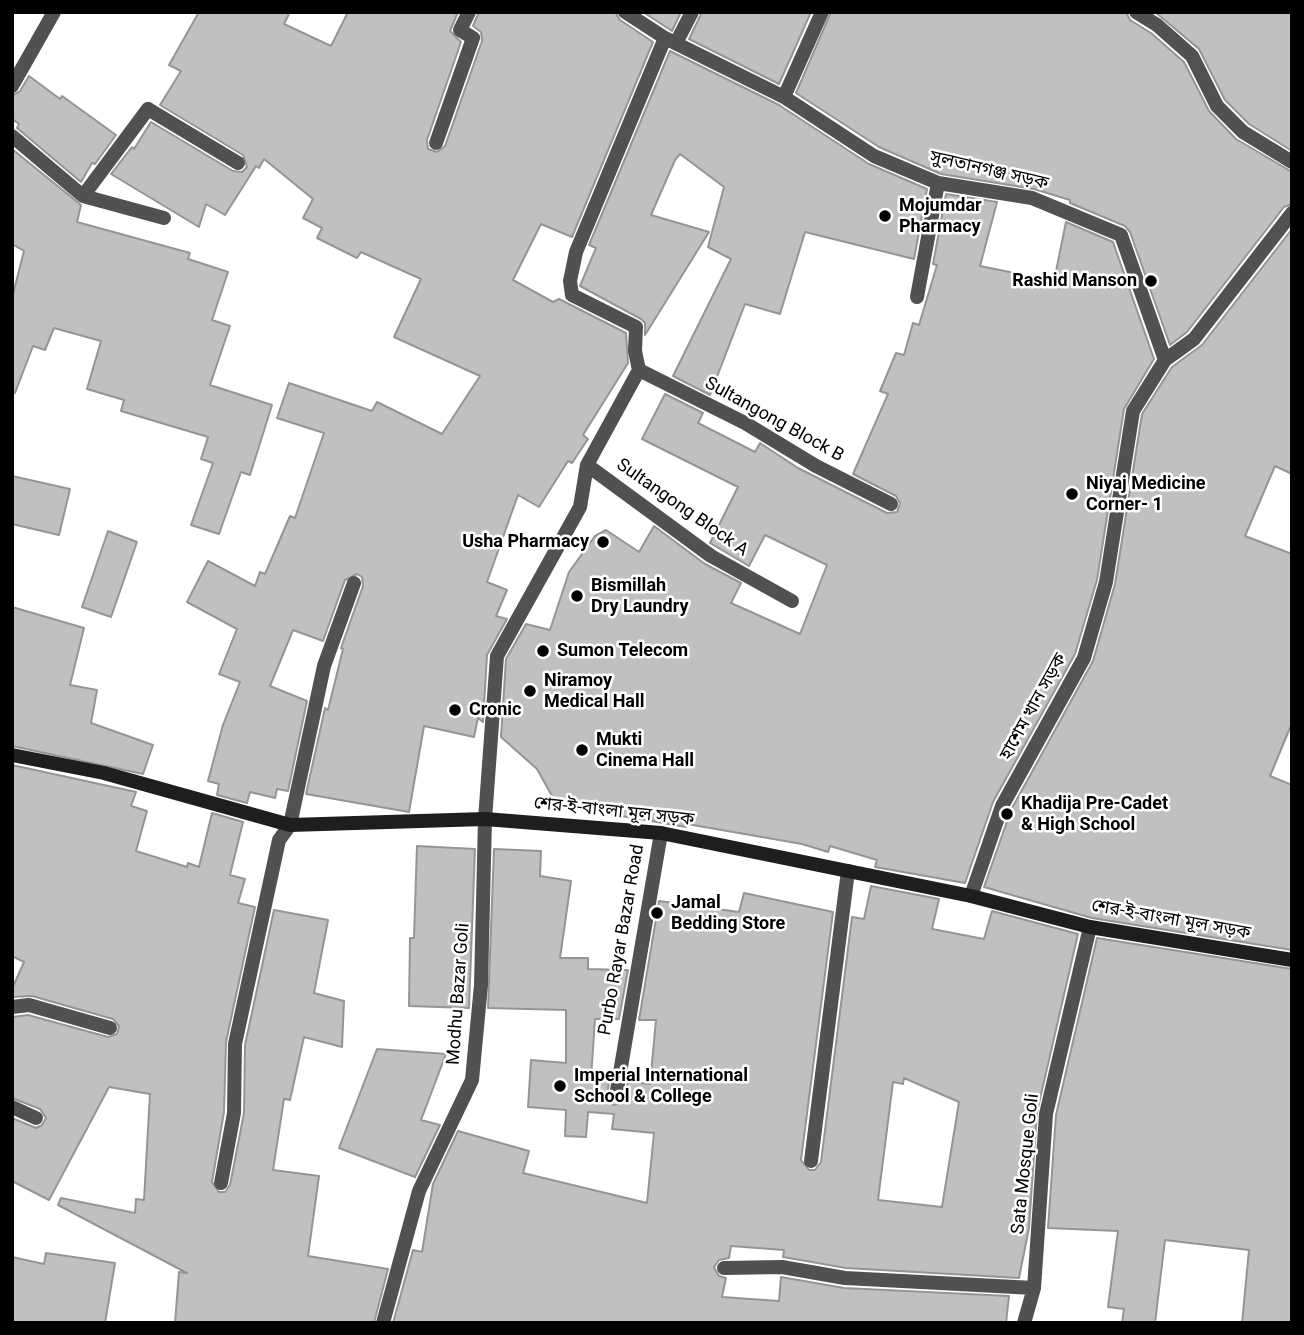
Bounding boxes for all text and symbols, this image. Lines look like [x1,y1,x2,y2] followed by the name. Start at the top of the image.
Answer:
[928,147,1050,195] street label: সুলতানগঞ্জ সড়ক
[899,195,982,238] place label: Mojumdar Pharmacy
[877,208,893,224] marker: Mojumdar Pharmacy
[1012,270,1137,292] place label: Rashid Manson
[1143,273,1159,289] marker: Rashid Manson
[701,373,847,467] street label: Sultangong Block B
[612,454,752,562] street label: Sultangong Block A
[1086,473,1206,516] place label: Niyaj Medicine Corner- 1
[1064,486,1080,502] marker: Niyaj Medicine Corner- 1
[462,531,589,553] place label: Usha Pharmacy
[595,534,611,550] marker: Usha Pharmacy
[591,575,688,618] place label: Bismillah Dry Laundry
[569,588,585,604] marker: Bismillah Dry Laundry
[557,640,688,662] place label: Sumon Telecom
[535,643,551,659] marker: Sumon Telecom
[996,650,1072,764] street label: হাশেম খান সড়ক
[544,670,644,712] place label: Niramoy Medical Hall
[522,683,538,699] marker: Niramoy Medical Hall
[469,699,521,721] place label: Cronic
[447,702,463,718] marker: Cronic
[596,729,694,772] place label: Mukti Cinema Hall
[574,742,590,758] marker: Mukti Cinema Hall
[533,793,695,831] street label: শের-ই-বাংলা মূল সড়ক
[1021,793,1168,836] place label: Khadija Pre-Cadet & High School
[999,806,1015,822] marker: Khadija Pre-Cadet & High School
[595,843,649,1037] street label: Purbo Rayar Bazar Road
[671,892,785,934] place label: Jamal Bedding Store
[1090,895,1252,945] street label: শের-ই-বাংলা মূল সড়ক
[649,905,665,921] marker: Jamal Bedding Store
[443,922,475,1066] street label: Modhu Bazar Goli
[574,1065,748,1108] place label: Imperial International School & College
[552,1078,568,1094] marker: Imperial International School & College
[1008,1093,1044,1235] street label: Sata Mosque Goli

